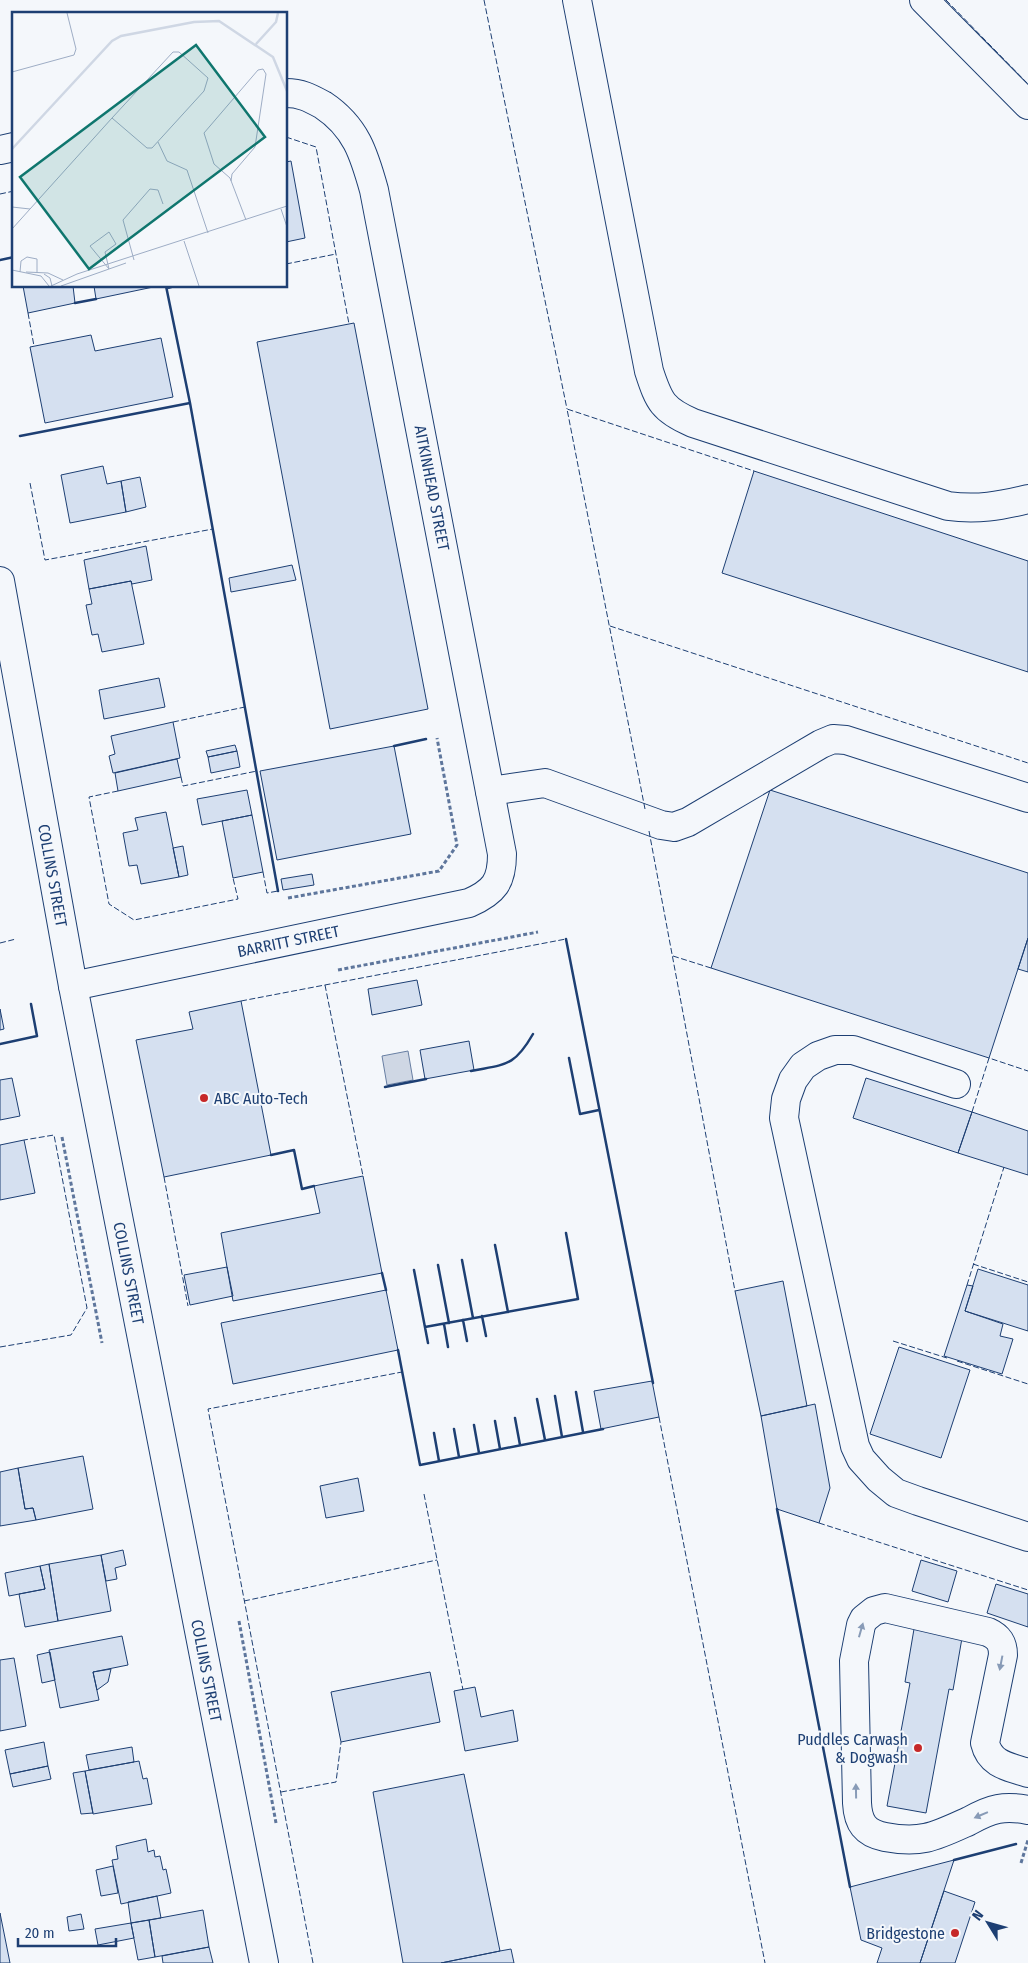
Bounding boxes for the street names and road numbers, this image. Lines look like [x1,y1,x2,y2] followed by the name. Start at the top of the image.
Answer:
[411,424,454,553] street label: AITKINHEAD STREET
[34,822,72,929] street label: COLLINS STREET
[236,921,342,961] street label: BARRITT STREET
[110,1220,149,1326] street label: COLLINS STREET
[188,1618,226,1724] street label: COLLINS STREET

